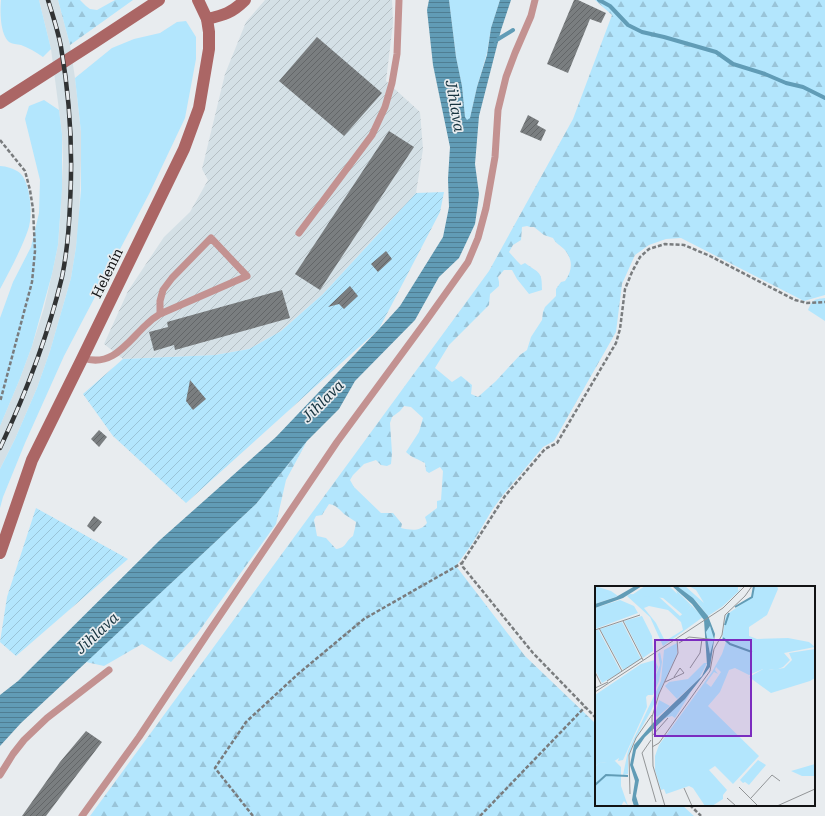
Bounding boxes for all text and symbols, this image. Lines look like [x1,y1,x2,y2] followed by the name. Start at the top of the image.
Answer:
[441,78,468,133] water label: Jihlava
[88,245,126,301] street label: Helenín
[297,376,348,427] water label: Jihlava
[595,586,815,806] inset map
[71,609,122,658] water label: Jihlava

